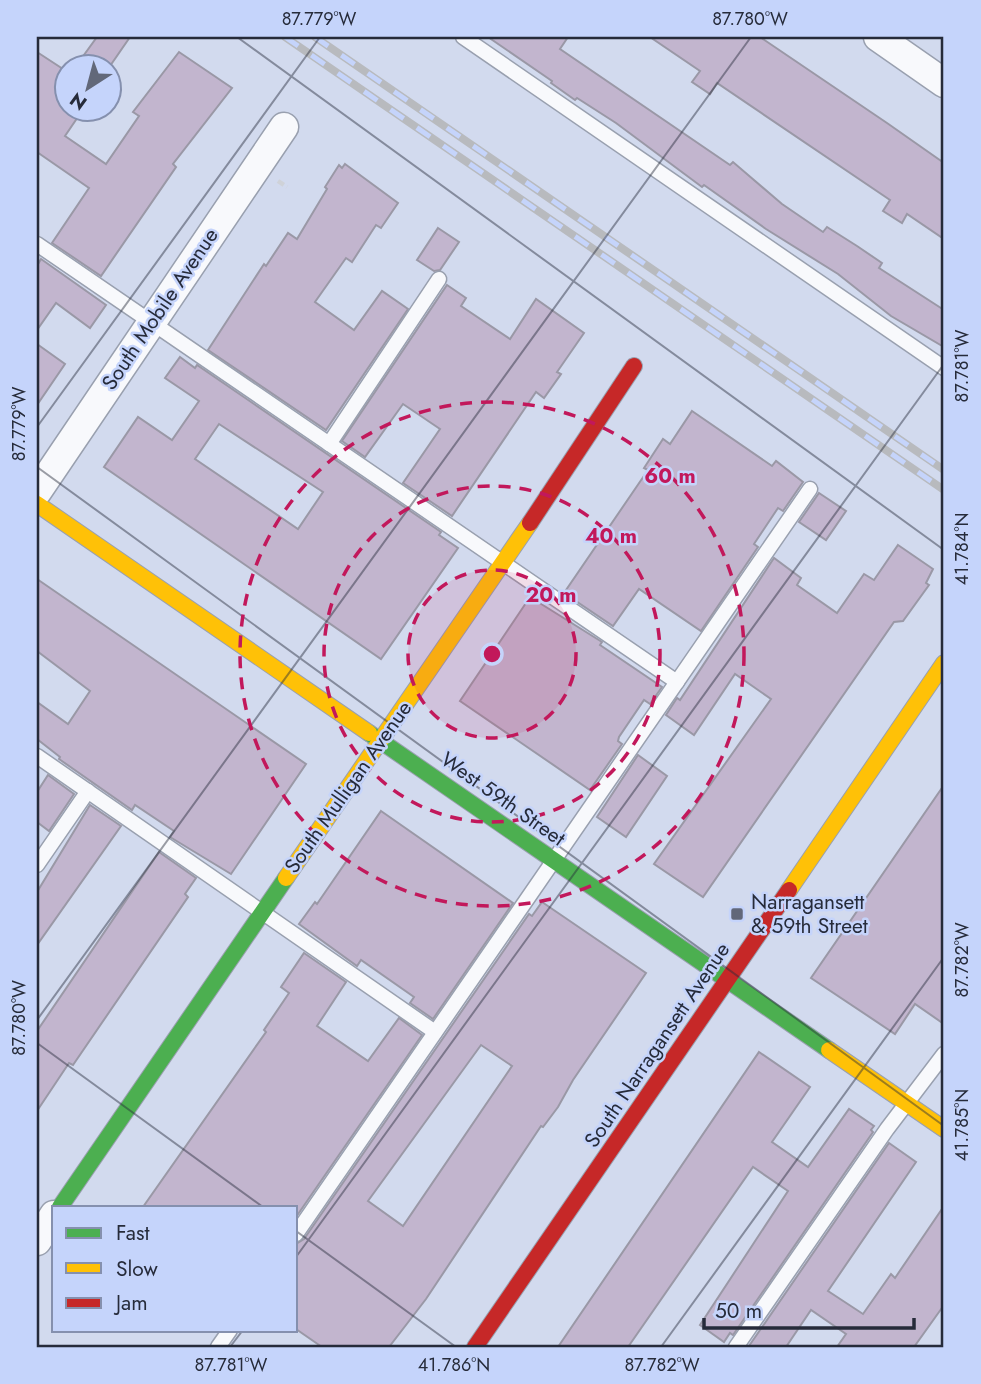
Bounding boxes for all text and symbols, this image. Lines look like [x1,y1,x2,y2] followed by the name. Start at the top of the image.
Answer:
[282,6,357,32] text: 87.779°W
[712,6,788,32] text: 87.780°W
[52,52,122,122] north arrow
[64,86,92,117] text: N
[95,222,226,396] street label: South Mobile Avenue
[949,329,975,402] text: 87.781°W
[6,386,32,461] text: 87.779°W
[644,461,696,491] text: 60 m
[949,513,975,585] text: 41.784°N
[585,521,637,551] text: 40 m
[525,580,577,610] text: 20 m
[480,642,504,666] centre of rings
[277,695,419,879] street label: South Mulligan Avenue
[435,745,571,853] street label: West 59th Street
[751,887,868,941] place label: Narragansett & 59th Street
[729,906,745,922] marker: Narragansett & 59th Street
[949,922,975,997] text: 87.782°W
[577,936,737,1153] street label: South Narragansett Avenue
[6,980,32,1056] text: 87.780°W
[949,1089,975,1161] text: 41.785°N
[52,1206,298,1332] legend
[116,1218,149,1248] text: Fast
[116,1254,158,1284] text: Slow
[704,1286,914,1330] scale bar
[113,1288,148,1318] text: Jam
[715,1296,762,1326] text: 50 m
[195,1352,268,1378] text: 87.781°W
[418,1352,490,1378] text: 41.786°N
[625,1352,700,1378] text: 87.782°W

